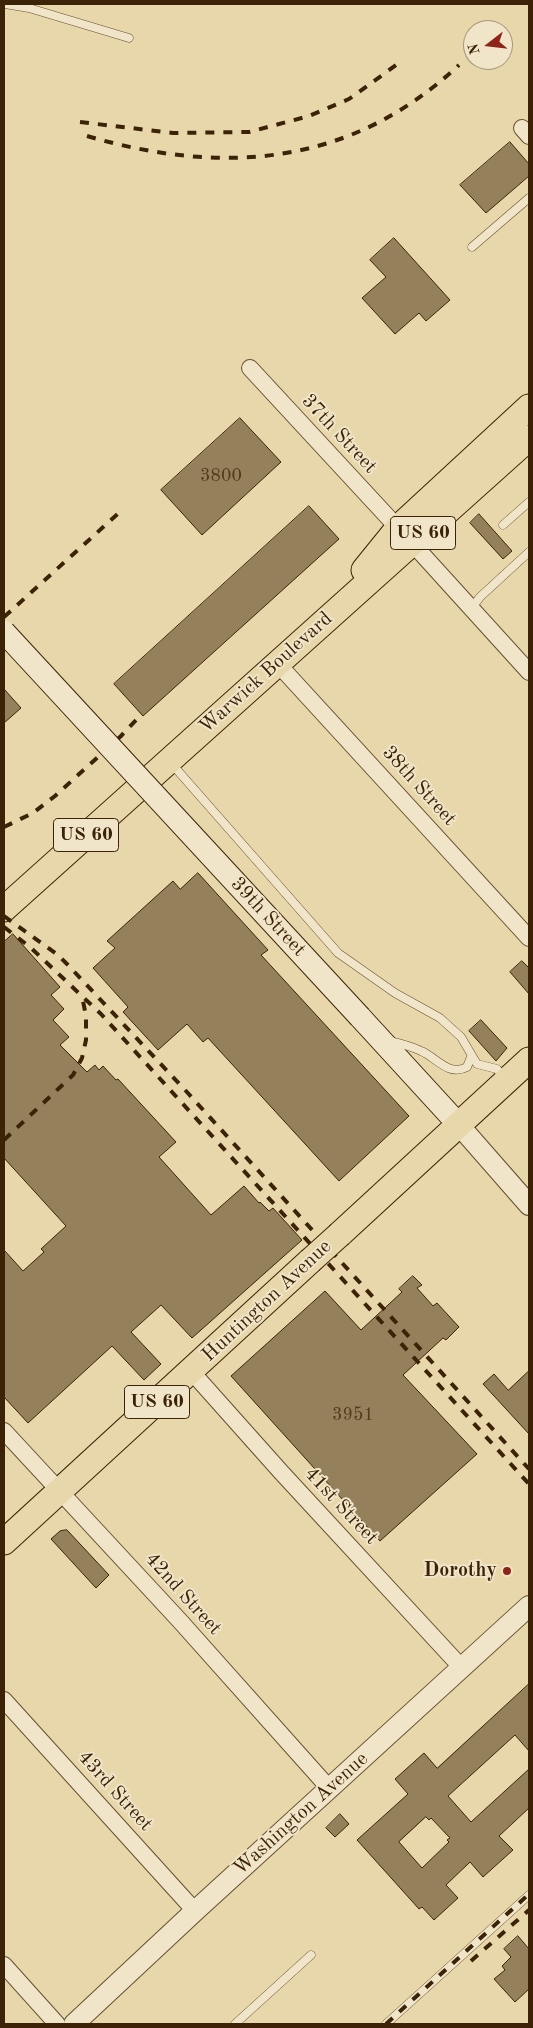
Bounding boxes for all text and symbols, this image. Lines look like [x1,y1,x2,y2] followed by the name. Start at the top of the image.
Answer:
[463,20,513,70] north arrow
[466,42,483,56] text: N
[296,389,382,479] street label: 37th Street
[200,465,242,487] house number: 3800
[390,516,456,550] road number: US 60
[194,607,338,739] street label: Warwick Boulevard
[377,741,461,831] street label: 38th Street
[54,818,118,852] road number: US 60
[225,872,311,962] street label: 39th Street
[197,1235,337,1367] street label: Huntington Avenue
[124,1385,190,1418] road number: US 60
[332,1404,374,1426] house number: 3951
[299,1462,383,1550] street label: 41st Street
[140,1548,226,1640] street label: 42nd Street
[423,1559,497,1583] place label: Dorothy
[501,1565,513,1577] marker: Dorothy
[72,1746,158,1836] street label: 43rd Street
[229,1747,373,1881] street label: Washington Avenue

